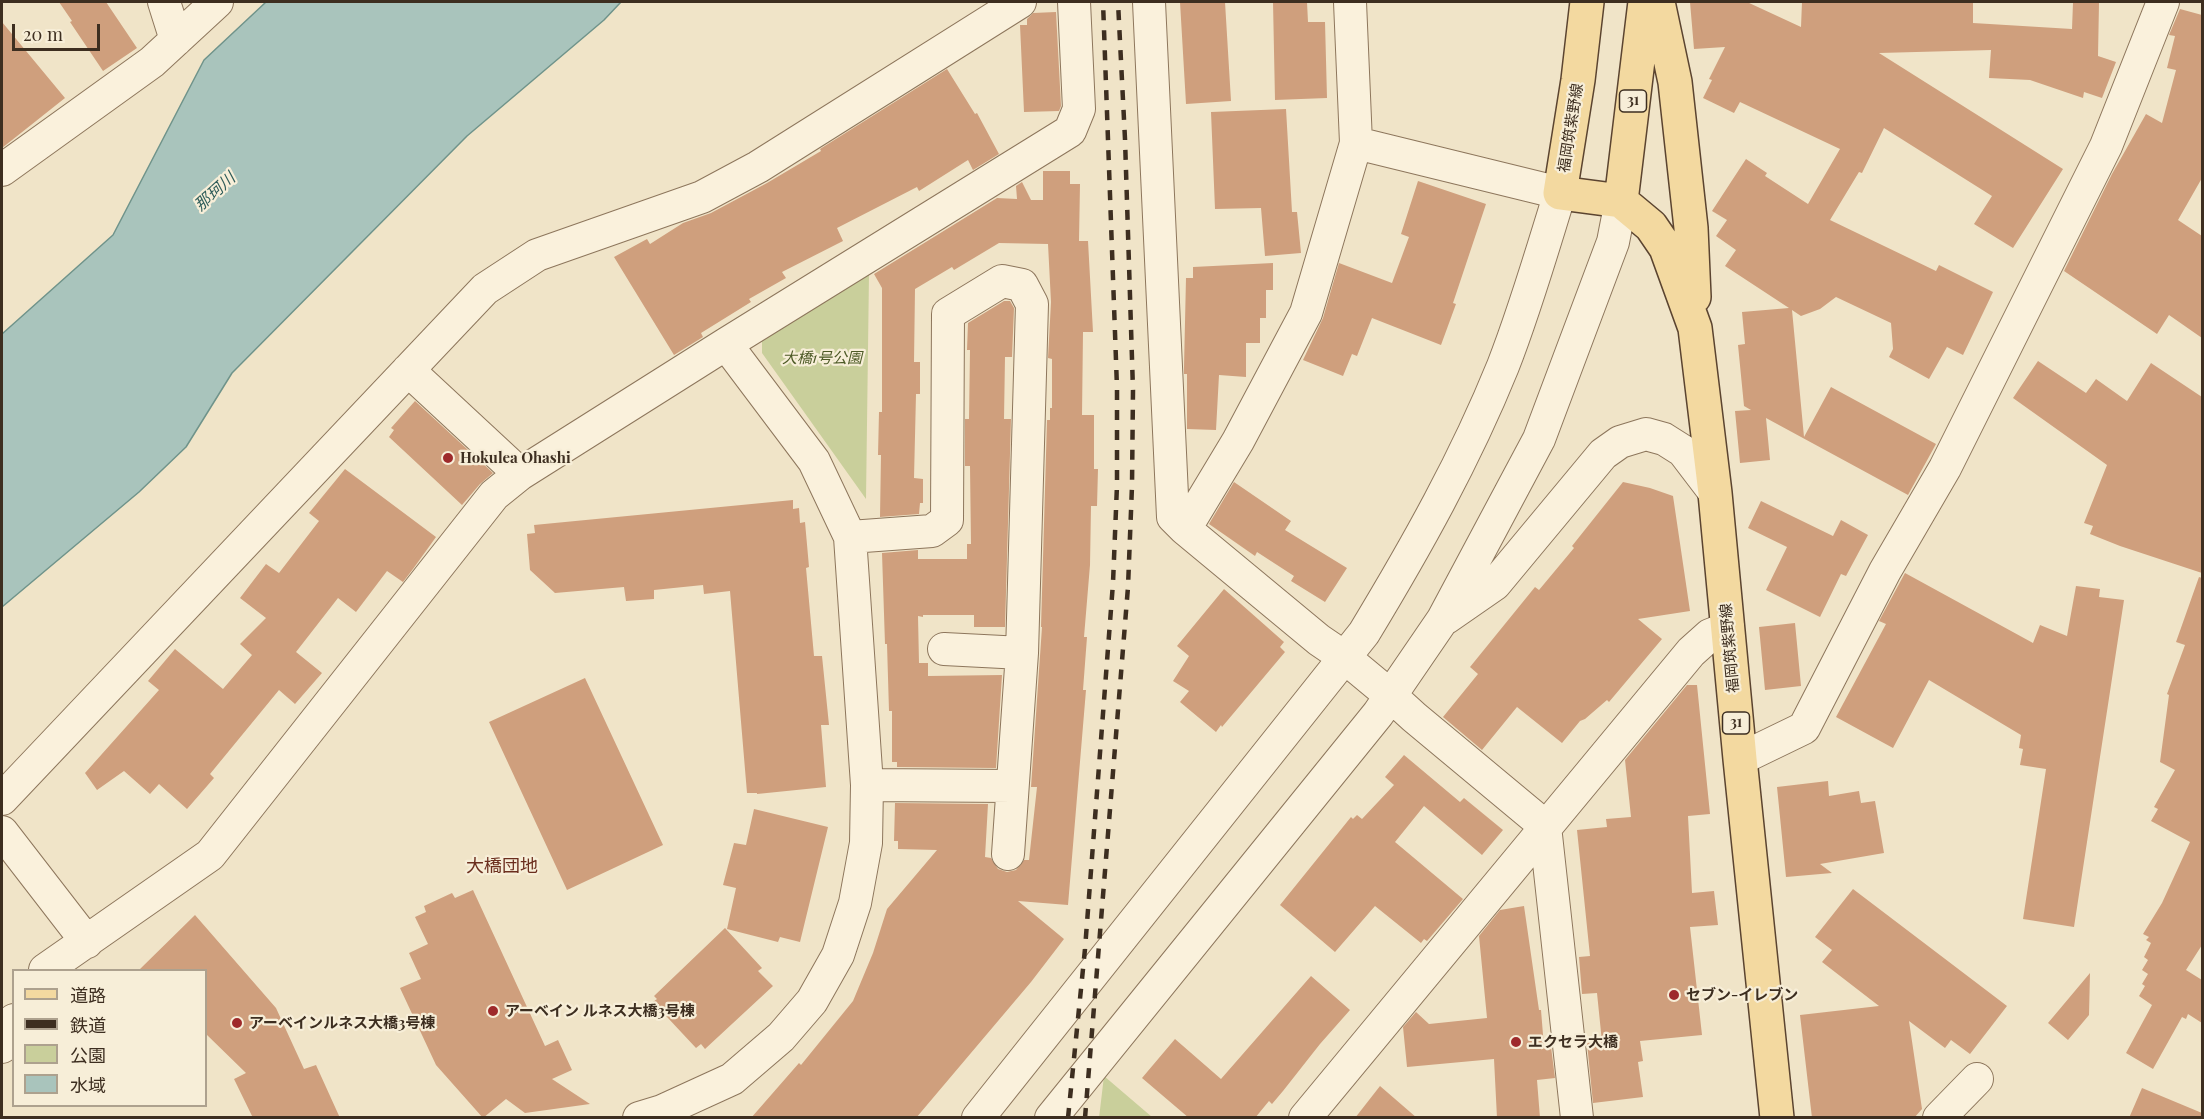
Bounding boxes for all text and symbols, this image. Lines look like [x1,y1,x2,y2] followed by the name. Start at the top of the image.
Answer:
[15,12,104,50] scale bar
[23,22,63,46] text: 20 m
[1555,82,1587,174] street label: 福岡筑紫野線
[1620,90,1646,112] road number: 31
[191,169,239,215] water label: 那珂川
[782,349,862,367] park label: 大橋1号公園
[460,449,571,467] place label: Hokulea Ohashi
[441,451,455,465] marker: Hokulea Ohashi
[1717,602,1743,694] street label: 福岡筑紫野線
[1722,712,1750,734] road number: 31
[466,855,538,877] district label: 大橋団地
[12,969,207,1107] legend
[70,983,106,1007] text: 道路
[1686,986,1798,1004] place label: セブン-イレブン
[1667,988,1681,1002] marker: セブン-イレブン
[505,1002,695,1020] place label: アーベイン ルネス大橋3号棟
[486,1004,500,1018] marker: アーベイン ルネス大橋3号棟
[70,1013,106,1037] text: 鉄道
[249,1014,435,1032] place label: アーベインルネス大橋3号棟
[230,1016,244,1030] marker: アーベインルネス大橋3号棟
[1528,1033,1618,1051] place label: エクセラ大橋
[1509,1035,1523,1049] marker: エクセラ大橋
[70,1043,106,1067] text: 公園
[70,1073,106,1097] text: 水域

